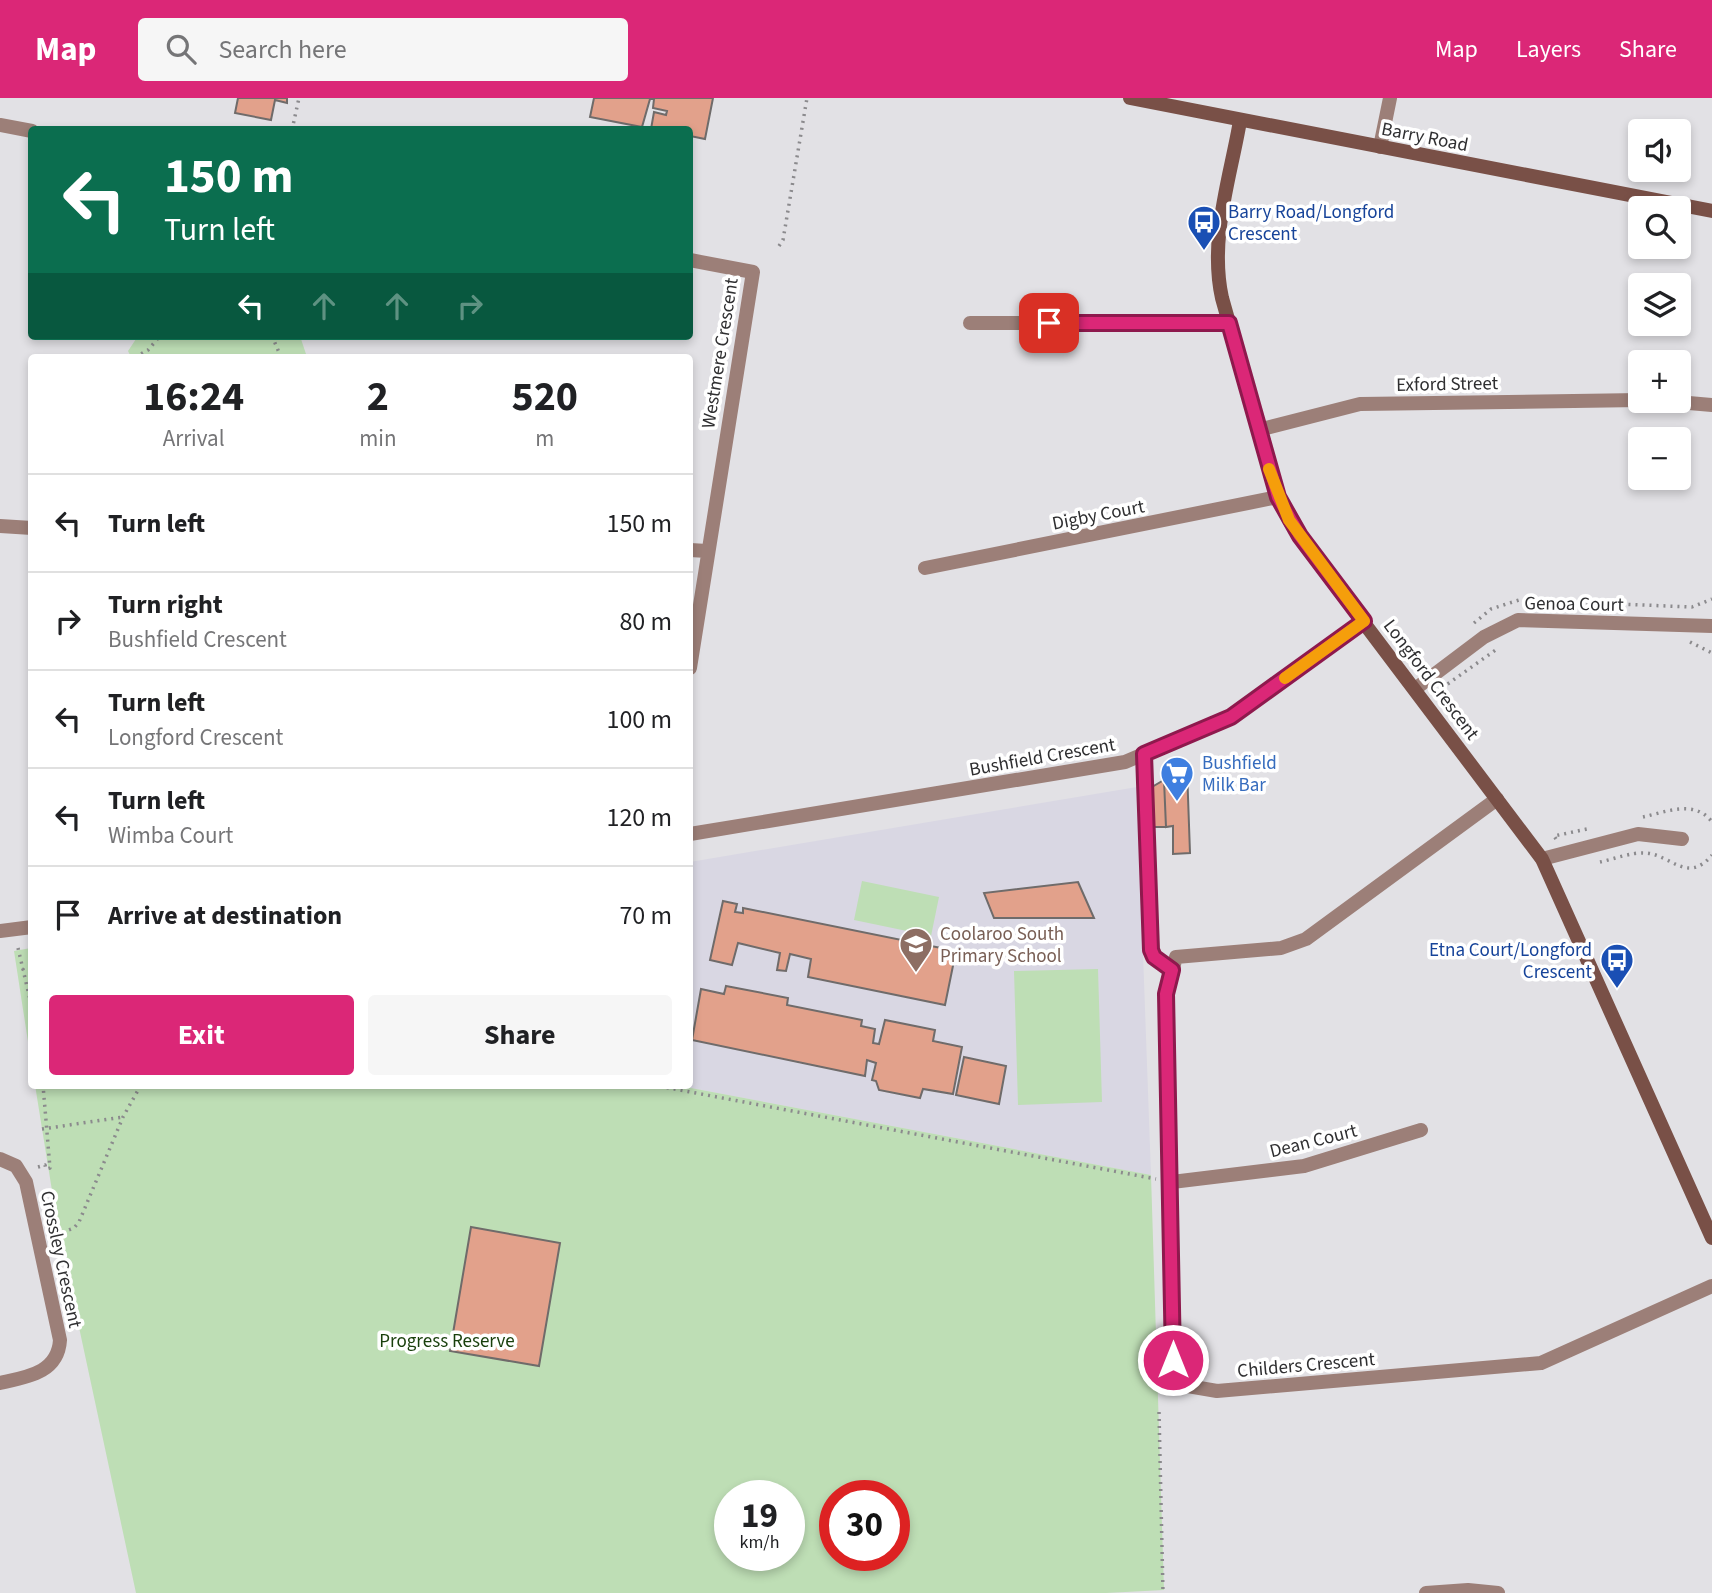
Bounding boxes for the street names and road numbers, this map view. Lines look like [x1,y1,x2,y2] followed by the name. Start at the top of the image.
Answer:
[1379,116,1470,159] street label: Barry Road
[695,275,746,431] street label: Westmere Crescent
[1396,370,1499,399] street label: Exford Street
[1050,493,1147,538] street label: Digby Court
[1524,590,1625,619] street label: Genoa Court
[1376,614,1486,746] street label: Longford Crescent
[967,731,1118,784] street label: Bushfield Crescent
[1267,1117,1360,1165] street label: Dean Court
[33,1188,88,1331] street label: Crossley Crescent
[1236,1346,1377,1385] street label: Childers Crescent

